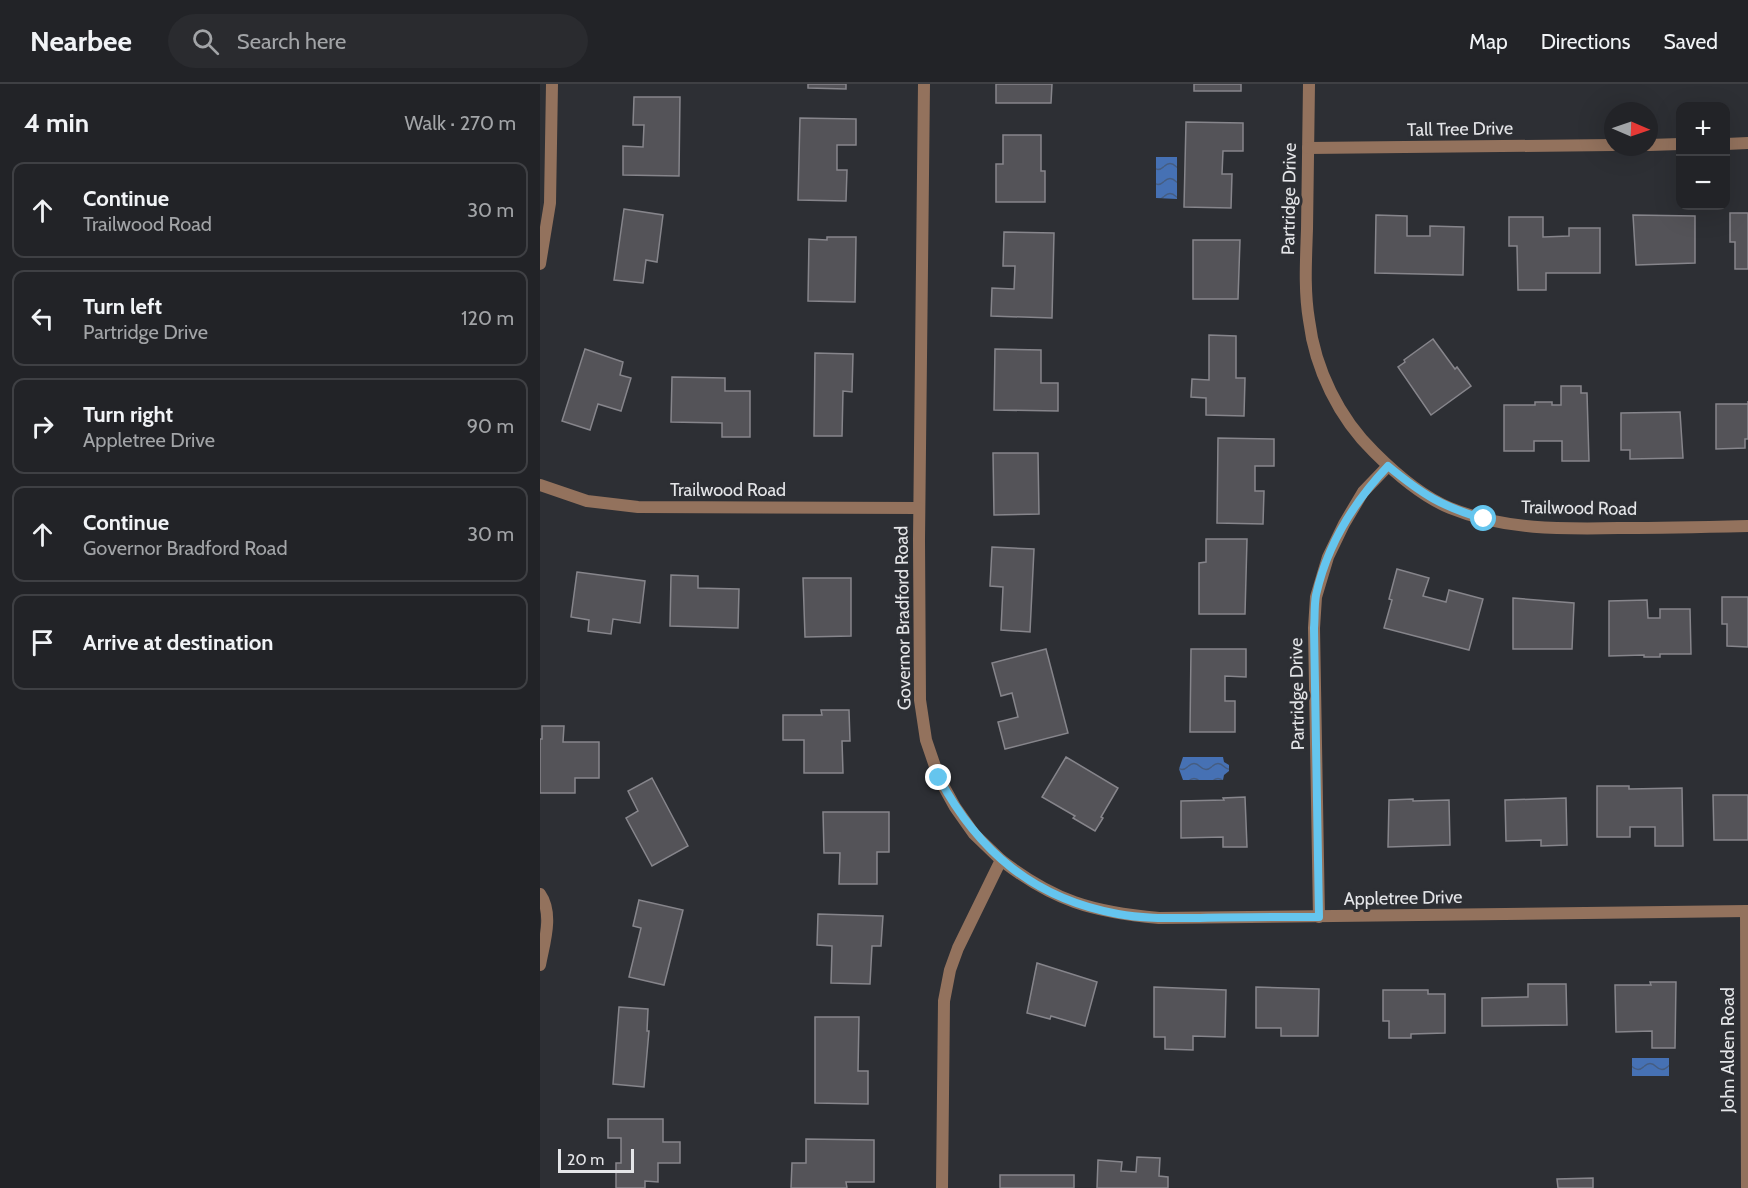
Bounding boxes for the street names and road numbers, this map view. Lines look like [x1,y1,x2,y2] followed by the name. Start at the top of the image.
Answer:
[1407,117,1513,141] street label: Tall Tree Drive
[1277,143,1301,255] street label: Partridge Drive
[670,479,786,501] street label: Trailwood Road
[1521,496,1637,520] street label: Trailwood Road
[890,526,916,710] street label: Governor Bradford Road
[1285,638,1309,750] street label: Partridge Drive
[1343,886,1463,910] street label: Appletree Drive
[1717,987,1739,1114] street label: John Alden Road

